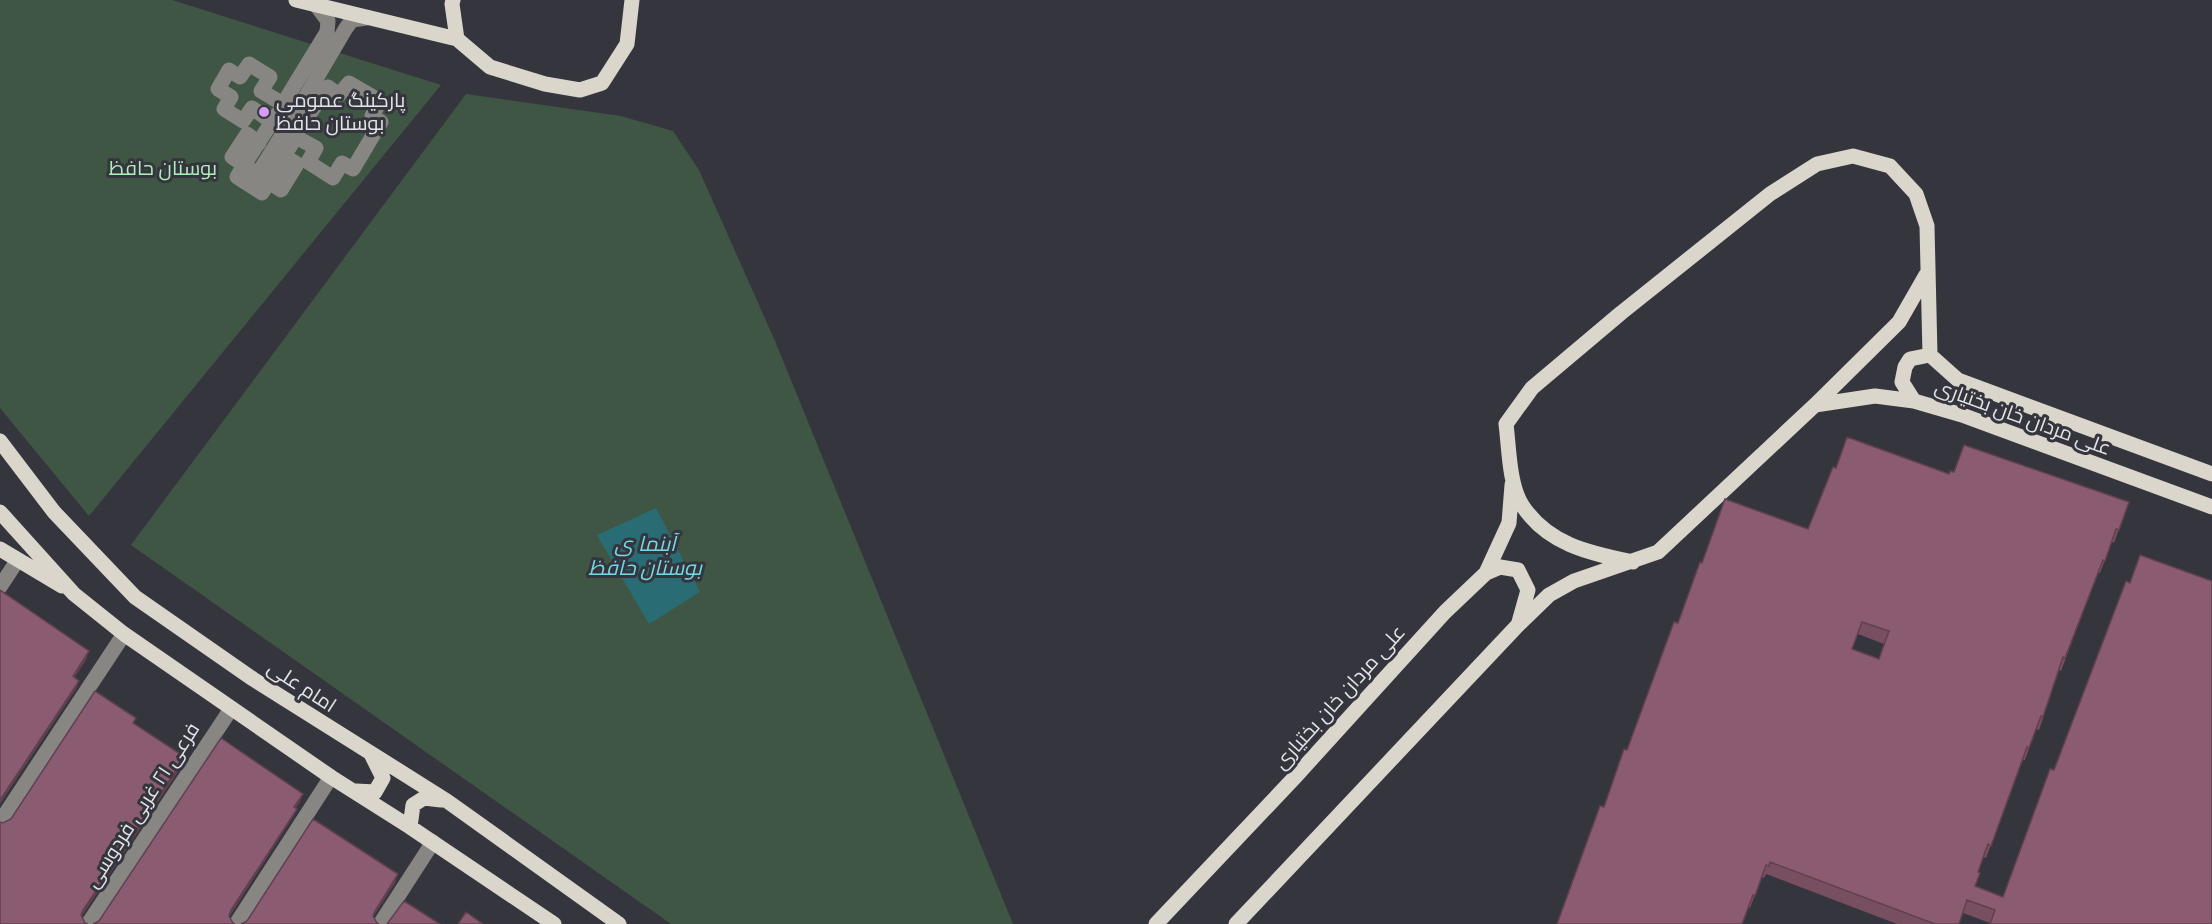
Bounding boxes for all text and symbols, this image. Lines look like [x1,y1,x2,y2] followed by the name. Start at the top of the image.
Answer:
[276,89,406,138] place label: پارکینگ عمومی بوستان حافظ
[257,105,271,119] marker: پارکینگ عمومی بوستان حافظ
[109,157,217,183] park label: بوستان حافظ
[1931,375,2114,463] street label: علی مردان خان بختیاری
[588,532,703,583] water label: آبنما ی بوستان حافظ
[1269,621,1412,776] street label: علی مردان خان بختیاری
[262,656,340,720] street label: امام علی
[80,718,207,894] street label: فرعی ۲۱ غربی فردوسی

